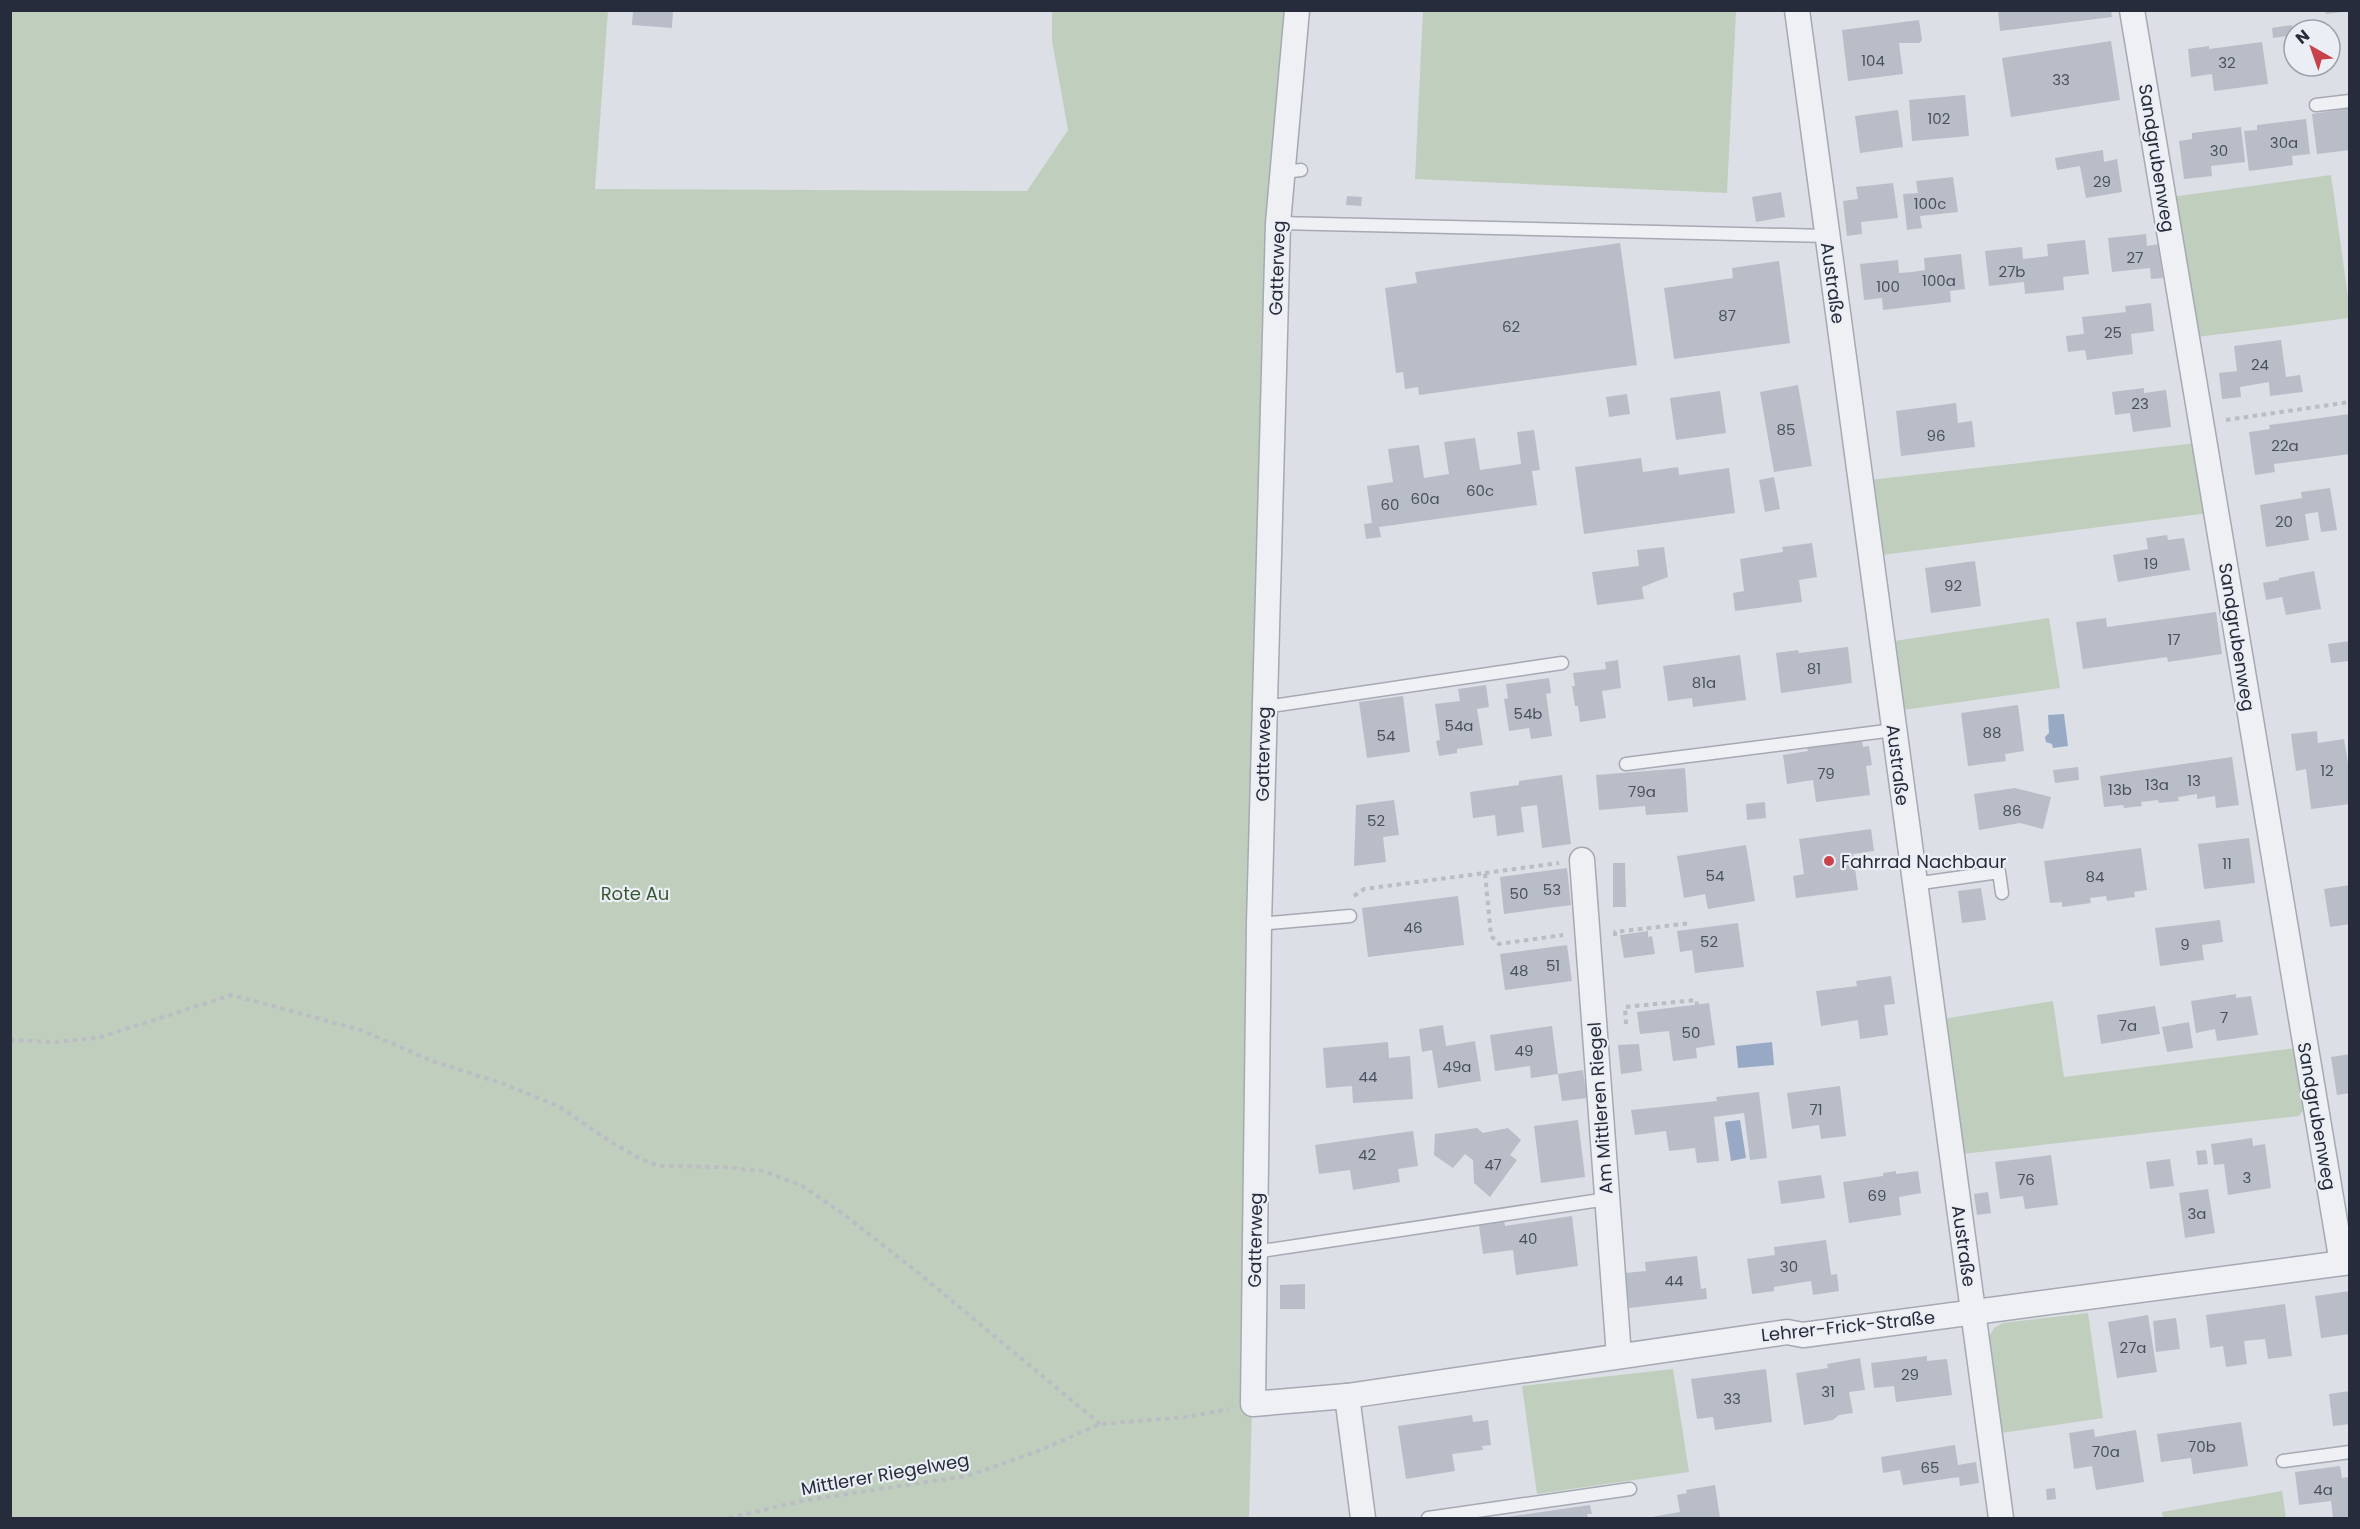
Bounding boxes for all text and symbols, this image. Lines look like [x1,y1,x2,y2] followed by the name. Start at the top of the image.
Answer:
[2282,18,2342,78] north arrow
[2291,24,2315,50] text: N
[1861,50,1885,71] house number: 104
[2218,52,2236,73] house number: 32
[2052,69,2070,90] house number: 33
[2133,82,2181,234] street label: Sandgrubenweg
[1928,108,1950,129] house number: 102
[2270,132,2298,153] house number: 30a
[2210,140,2228,161] house number: 30
[2093,171,2111,192] house number: 29
[1914,193,1946,214] house number: 100c
[1263,220,1291,316] street label: Gatterweg
[1815,241,1851,325] street label: Austraße
[2127,247,2143,268] house number: 27
[1999,261,2025,282] house number: 27b
[1922,270,1956,291] house number: 100a
[1876,276,1900,297] house number: 100
[1718,305,1736,326] house number: 87
[1502,316,1520,337] house number: 62
[2104,322,2122,343] house number: 25
[2251,354,2269,375] house number: 24
[2131,393,2149,414] house number: 23
[1777,419,1795,440] house number: 85
[1927,425,1945,446] house number: 96
[2271,435,2299,456] house number: 22a
[1466,480,1494,501] house number: 60c
[1410,488,1440,509] house number: 60a
[1381,494,1399,515] house number: 60
[2275,511,2293,532] house number: 20
[2144,553,2158,574] house number: 19
[2213,561,2261,713] street label: Sandgrubenweg
[1944,575,1962,596] house number: 92
[2168,629,2181,650] house number: 17
[1807,658,1821,679] house number: 81
[1692,672,1716,693] house number: 81a
[1514,703,1543,724] house number: 54b
[1250,706,1276,802] street label: Gatterweg
[1445,715,1474,736] house number: 54a
[1983,722,2001,743] house number: 88
[1881,723,1915,807] street label: Austraße
[1377,725,1395,746] house number: 54
[2320,760,2334,781] house number: 12
[1817,763,1835,784] house number: 79
[2187,770,2201,791] house number: 13
[2145,774,2169,795] house number: 13a
[2108,779,2132,800] house number: 13b
[1628,781,1656,802] house number: 79a
[2003,800,2022,821] house number: 86
[1367,810,1385,831] house number: 52
[1841,849,2006,874] place label: Fahrrad Nachbaur
[2222,853,2232,874] house number: 11
[1822,854,1836,868] marker: Fahrrad Nachbaur
[1706,865,1724,886] house number: 54
[2086,866,2104,887] house number: 84
[1543,879,1561,900] house number: 53
[601,881,669,906] park label: Rote Au
[1510,883,1528,904] house number: 50
[1404,917,1422,938] house number: 46
[1700,931,1718,952] house number: 52
[2180,934,2190,955] house number: 9
[1546,955,1560,976] house number: 51
[1510,960,1528,981] house number: 48
[2220,1007,2228,1028] house number: 7
[2119,1015,2137,1036] house number: 7a
[1582,1021,1618,1195] street label: Am Mittleren Riegel
[1682,1022,1700,1043] house number: 50
[1515,1040,1533,1061] house number: 49
[2292,1040,2342,1192] street label: Sandgrubenweg
[1442,1056,1472,1077] house number: 49a
[1359,1066,1377,1087] house number: 44
[1810,1099,1823,1120] house number: 71
[1358,1144,1376,1165] house number: 42
[1484,1154,1502,1175] house number: 47
[2243,1167,2251,1188] house number: 3
[2017,1169,2035,1190] house number: 76
[1868,1185,1886,1206] house number: 69
[1242,1192,1268,1288] street label: Gatterweg
[2188,1203,2206,1224] house number: 3a
[1946,1204,1982,1288] street label: Austraße
[1519,1228,1537,1249] house number: 40
[1780,1256,1798,1277] house number: 30
[1665,1270,1683,1291] house number: 44
[1760,1304,1936,1348] street label: Lehrer-Frick-Straße
[2120,1337,2146,1358] house number: 27a
[1901,1364,1919,1385] house number: 29
[1821,1381,1835,1402] house number: 31
[1723,1388,1741,1409] house number: 33
[2188,1436,2216,1457] house number: 70b
[2092,1441,2120,1462] house number: 70a
[799,1447,971,1501] street label: Mittlerer Riegelweg
[1921,1457,1939,1478] house number: 65
[2313,1479,2333,1500] house number: 4a

